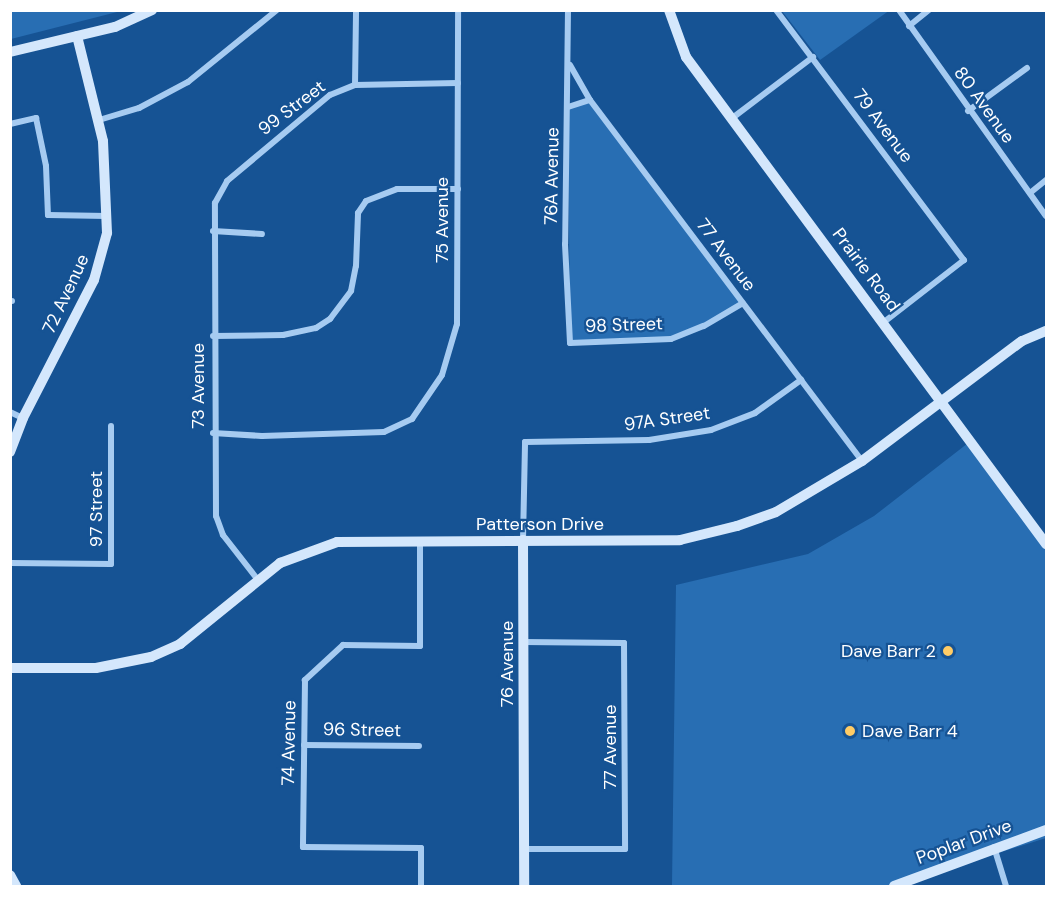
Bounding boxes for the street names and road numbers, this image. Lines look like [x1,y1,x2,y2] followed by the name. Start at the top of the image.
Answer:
[949,63,1019,147] street label: 80 Avenue
[254,76,330,140] street label: 99 Street
[848,85,918,167] street label: 79 Avenue
[540,127,564,225] street label: 76A Avenue
[431,177,453,263] street label: 75 Avenue
[692,214,760,296] street label: 77 Avenue
[828,224,904,316] street label: Prairie Road
[38,251,94,337] street label: 72 Avenue
[585,313,663,337] street label: 98 Street
[187,343,209,429] street label: 73 Avenue
[623,402,711,436] street label: 97A Street
[85,471,107,547] street label: 97 Street
[476,513,604,535] street label: Patterson Drive
[496,621,518,707] street label: 76 Avenue
[277,700,301,786] street label: 74 Avenue
[599,704,621,790] street label: 77 Avenue
[323,719,401,741] street label: 96 Street
[913,815,1015,869] street label: Poplar Drive

